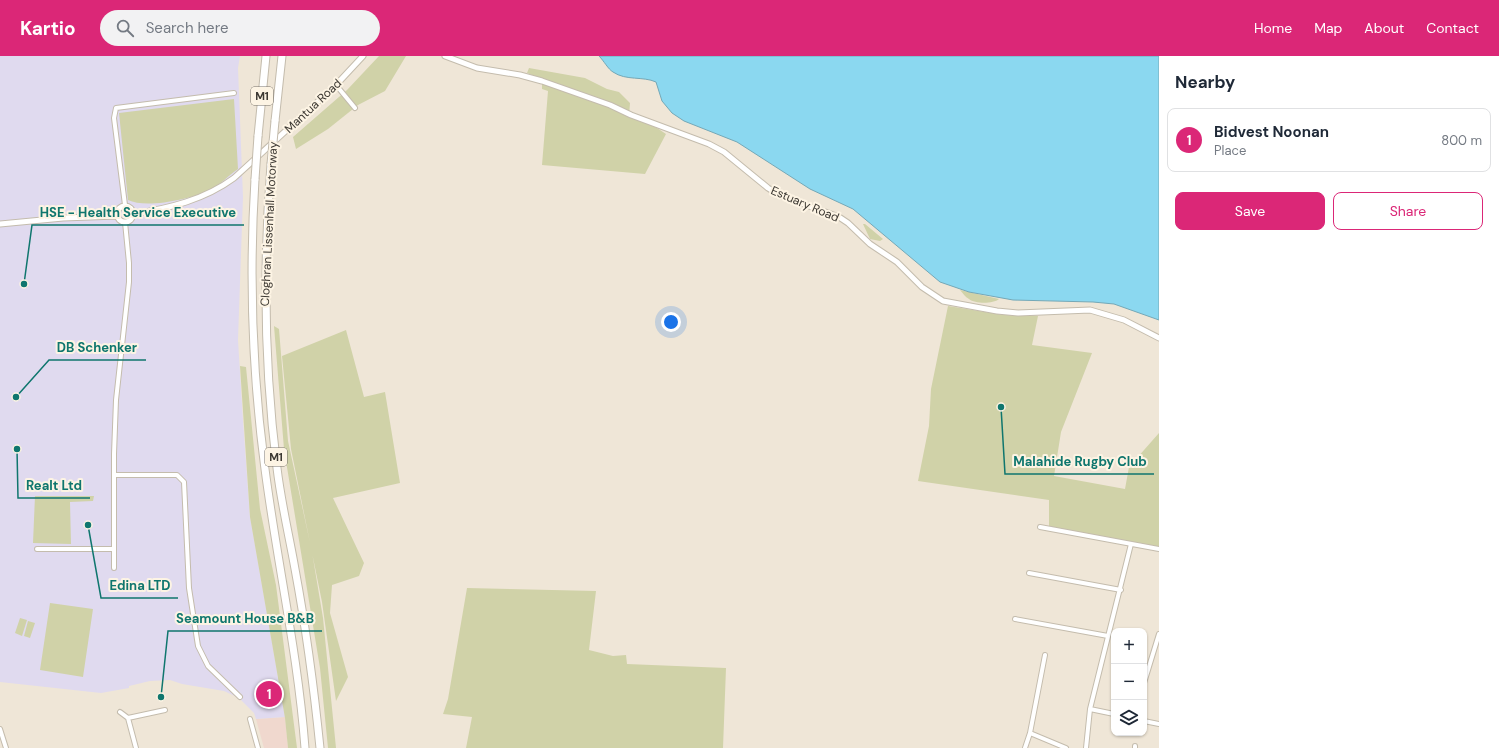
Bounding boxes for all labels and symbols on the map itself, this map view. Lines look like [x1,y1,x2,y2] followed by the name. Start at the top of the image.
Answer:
[281,75,345,137] street label: Mantua Road
[251,87,273,105] road number: M1
[257,141,281,307] street label: Cloghran Lissenhall Motorway
[768,182,842,226] street label: Estuary Road
[32,200,244,225] callout: HSE - Health Service Executive
[40,204,236,221] text: HSE - Health Service Executive
[661,312,681,332] your location
[49,335,146,360] callout: DB Schenker
[57,339,138,356] text: DB Schenker
[265,448,287,466] road number: M1
[1005,449,1154,474] callout: Malahide Rugby Club
[1013,453,1147,470] text: Malahide Rugby Club
[18,473,90,498] callout: Realt Ltd
[26,477,82,494] text: Realt Ltd
[101,573,178,598] callout: Edina LTD
[109,577,171,594] text: Edina LTD
[168,606,322,631] callout: Seamount House B&B
[176,610,314,627] text: Seamount House B&B
[256,679,282,709] pin: 1

